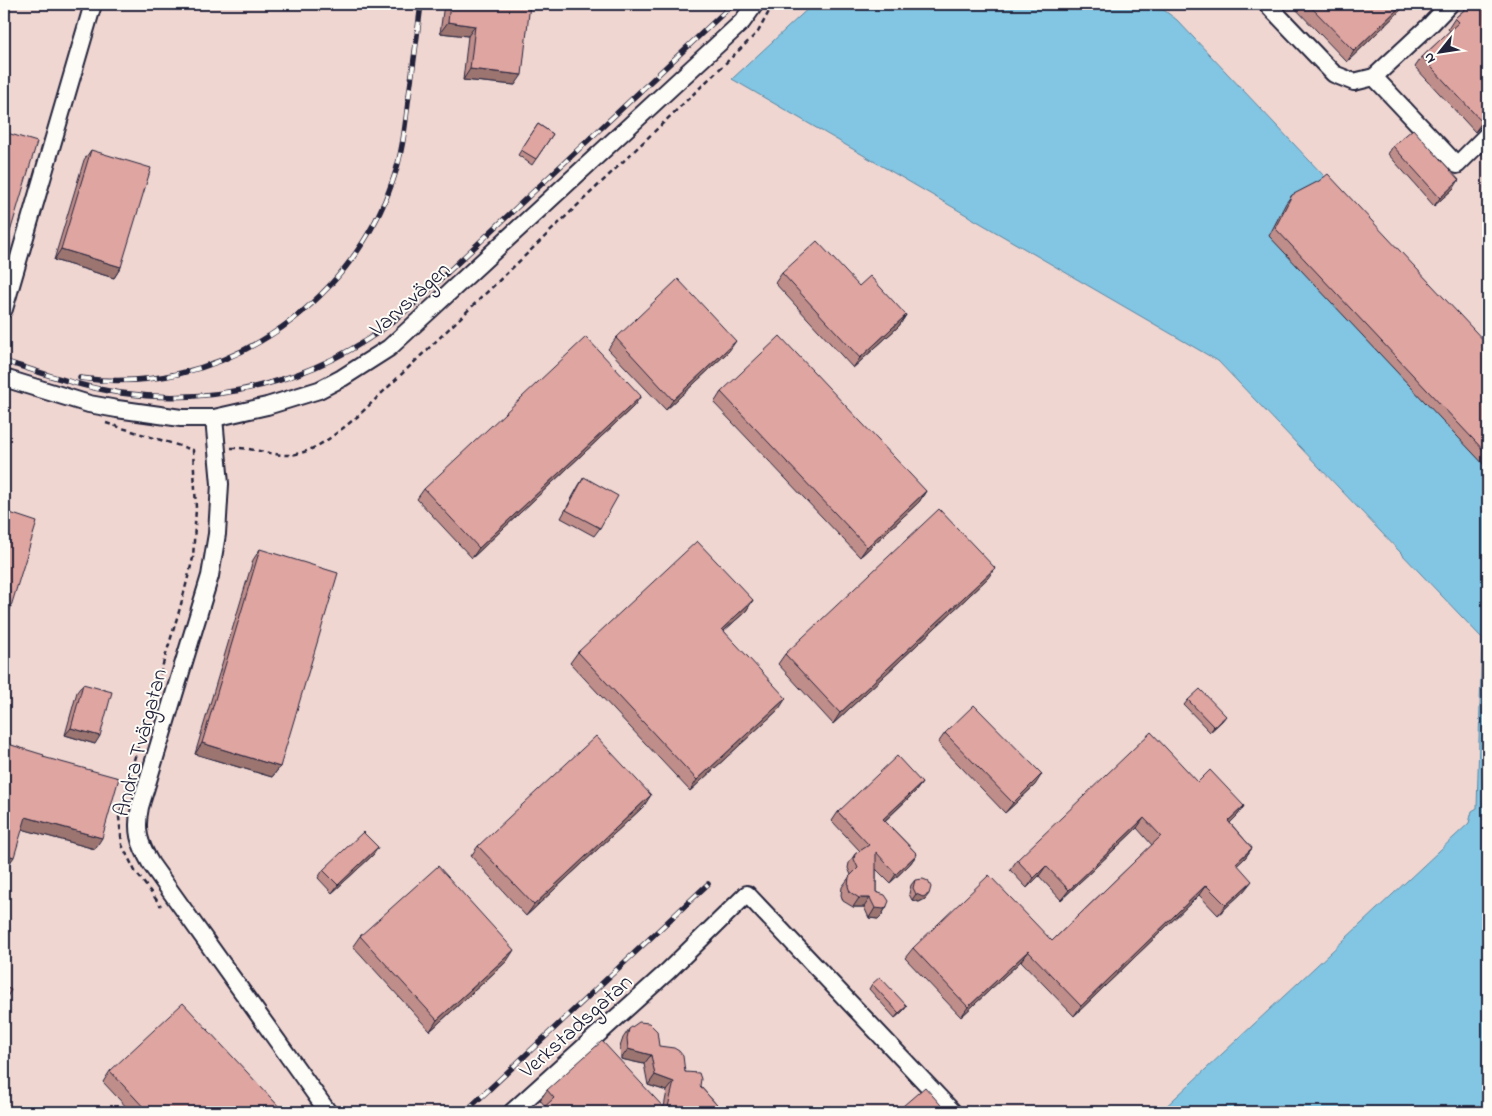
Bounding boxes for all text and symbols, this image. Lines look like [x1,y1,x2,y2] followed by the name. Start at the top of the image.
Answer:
[1414,28,1464,78] north arrow
[1419,48,1441,67] text: N
[363,255,459,347] street label: Varvsvägen
[107,665,178,821] street label: Andra Tvärgatan
[513,968,641,1088] street label: Verkstadsgatan

